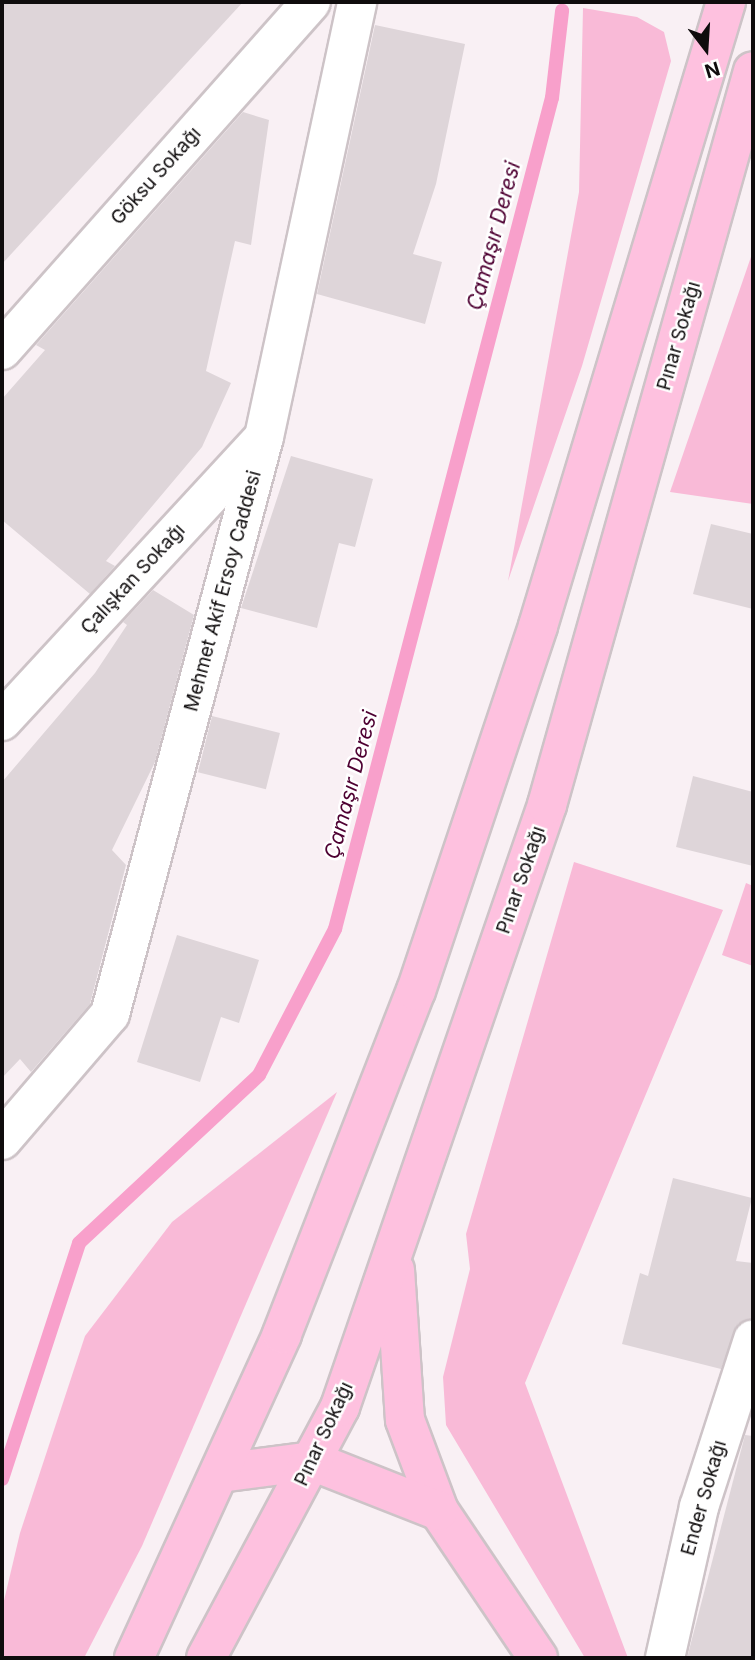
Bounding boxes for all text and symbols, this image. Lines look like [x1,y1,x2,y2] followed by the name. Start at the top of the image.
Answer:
[671,14,741,84] north arrow
[702,56,723,83] text: N
[106,122,206,230] street label: Göksu Sokağı
[462,159,526,313] water label: Çamaşır Deresi
[653,279,705,393] street label: Pınar Sokağı
[180,468,266,714] street label: Mehmet Akif Ersoy Caddesi
[76,519,190,639] street label: Çalışkan Sokağı
[319,708,383,862] water label: Çamaşır Deresi
[492,823,550,937] street label: Pınar Sokağı
[290,1378,358,1490] street label: Pınar Sokağı
[677,1438,731,1558] street label: Ender Sokağı

